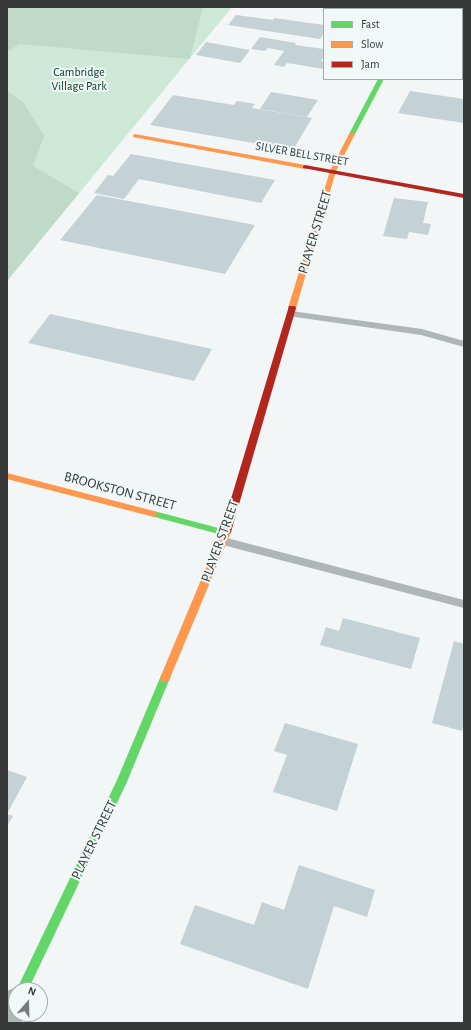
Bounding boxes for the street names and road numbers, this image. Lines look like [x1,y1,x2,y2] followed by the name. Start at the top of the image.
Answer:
[254,139,350,169] street label: SILVER BELL STREET
[294,188,336,276] street label: PLAYER STREET
[62,468,178,514] street label: BROOKSTON STREET
[197,498,243,584] street label: PLAYER STREET
[68,798,120,882] street label: PLAYER STREET

